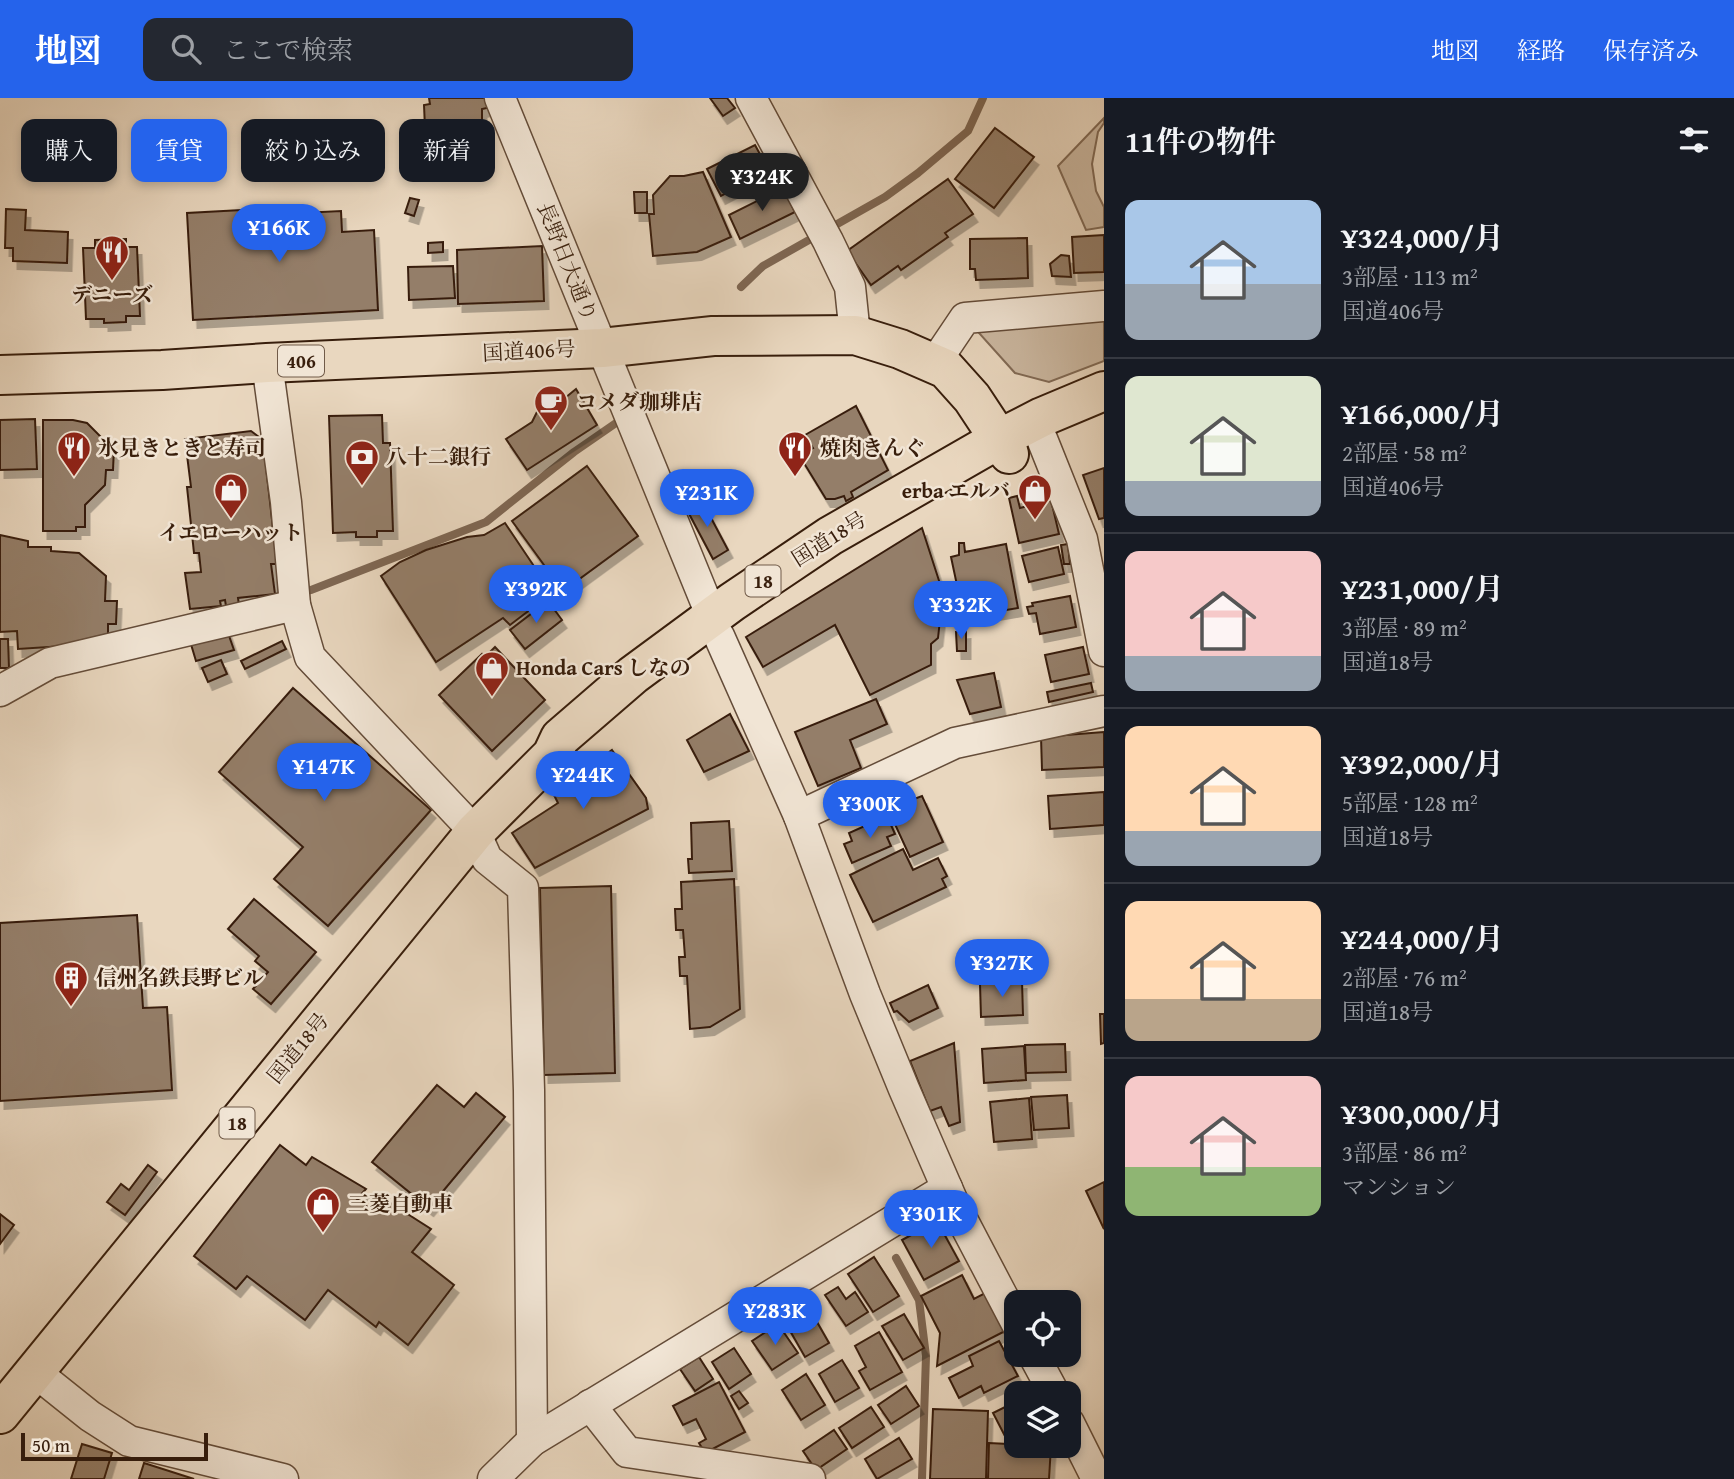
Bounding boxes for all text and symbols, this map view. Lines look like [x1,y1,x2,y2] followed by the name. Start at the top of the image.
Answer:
[143,18,633,81] search box
[35,26,101,74] text: 地図
[167,30,205,68] icon: search
[223,30,353,69] text: ここで検索
[1431,33,1479,68] text: 地図
[1517,33,1565,68] text: 経路
[1603,33,1699,68] text: 保存済み
[21,119,117,182] chip: 購入
[131,119,227,182] chip: 賃貸
[241,119,385,182] chip: 絞り込み
[399,119,495,182] chip: 新着
[1125,119,1276,163] text: 11件の物件
[1675,121,1713,159] icon: filters
[713,153,811,213] pin: ¥324K
[731,159,793,192] text: ¥324K
[529,198,605,326] street label: 長野日大通り
[230,204,328,264] pin: ¥166K
[248,210,310,243] text: ¥166K
[1342,215,1504,259] text: ¥324,000/月
[1181,228,1265,312] icon: home
[93,233,131,282] restaurant icon: デニーズ
[1342,260,1478,293] text: 3部屋 · 113 m²
[71,279,153,310] place label: デニーズ
[1342,294,1444,327] text: 国道406号
[482,333,576,368] street label: 国道406号
[278,345,324,376] road number: 406
[532,383,570,432] cafe icon: コメダ珈琲店
[576,386,702,417] place label: コメダ珈琲店
[1342,391,1504,435] text: ¥166,000/月
[1181,404,1265,488] icon: home
[55,429,93,478] restaurant icon: 氷見きときと寿司
[776,429,814,478] restaurant icon: 焼肉きんぐ
[98,432,266,463] place label: 氷見きときと寿司
[820,432,925,463] place label: 焼肉きんぐ
[1342,436,1467,469] text: 2部屋 · 58 m²
[343,438,381,487] bank icon: 八十二銀行
[386,441,491,472] place label: 八十二銀行
[658,470,756,529] pin: ¥231K
[1342,470,1444,503] text: 国道406号
[212,471,250,520] shop icon: イエローハット
[1016,472,1054,521] shop icon: erba エルバ
[676,475,738,508] text: ¥231K
[902,475,1010,506] place label: erba エルバ
[785,503,872,574] street label: 国道18号
[158,517,304,548] place label: イエローハット
[487,566,585,625] pin: ¥392K
[746,566,780,596] road number: 18
[1342,566,1504,610] text: ¥231,000/月
[505,571,567,604] text: ¥392K
[1181,579,1265,663] icon: home
[912,582,1010,641] pin: ¥332K
[930,587,992,620] text: ¥332K
[1342,611,1467,644] text: 3部屋 · 89 m²
[1342,645,1433,678] text: 国道18号
[473,649,511,698] shop icon: Honda Cars しなの
[516,652,691,683] place label: Honda Cars しなの
[1342,741,1504,785] text: ¥392,000/月
[275,744,373,803] pin: ¥147K
[293,749,355,782] text: ¥147K
[534,752,632,811] pin: ¥244K
[1181,754,1265,838] icon: home
[552,757,614,790] text: ¥244K
[821,780,919,840] pin: ¥300K
[839,786,901,819] text: ¥300K
[1342,786,1478,819] text: 5部屋 · 128 m²
[1342,820,1433,853] text: 国道18号
[1342,916,1504,960] text: ¥244,000/月
[1181,929,1265,1013] icon: home
[953,940,1051,999] pin: ¥327K
[971,945,1033,978] text: ¥327K
[52,959,90,1008] building icon: 信州名鉄長野ビル
[1342,961,1467,994] text: 2部屋 · 76 m²
[96,962,264,993] place label: 信州名鉄長野ビル
[1342,995,1433,1028] text: 国道18号
[259,1006,336,1090] street label: 国道18号
[1342,1091,1504,1135] text: ¥300,000/月
[1181,1104,1265,1188] icon: home
[219,1107,254,1138] road number: 18
[1342,1136,1467,1169] text: 3部屋 · 86 m²
[1342,1170,1456,1203] text: マンション
[304,1185,342,1234] shop icon: 三菱自動車
[348,1188,453,1219] place label: 三菱自動車
[882,1190,980,1250] pin: ¥301K
[900,1196,962,1229] text: ¥301K
[726,1288,824,1347] pin: ¥283K
[1004,1290,1081,1458] map controls
[1004,1290,1081,1367] button: locate
[744,1293,806,1326] text: ¥283K
[1004,1381,1081,1458] button: layers
[21,1430,208,1462] scale bar
[32,1431,70,1459] text: 50 m

